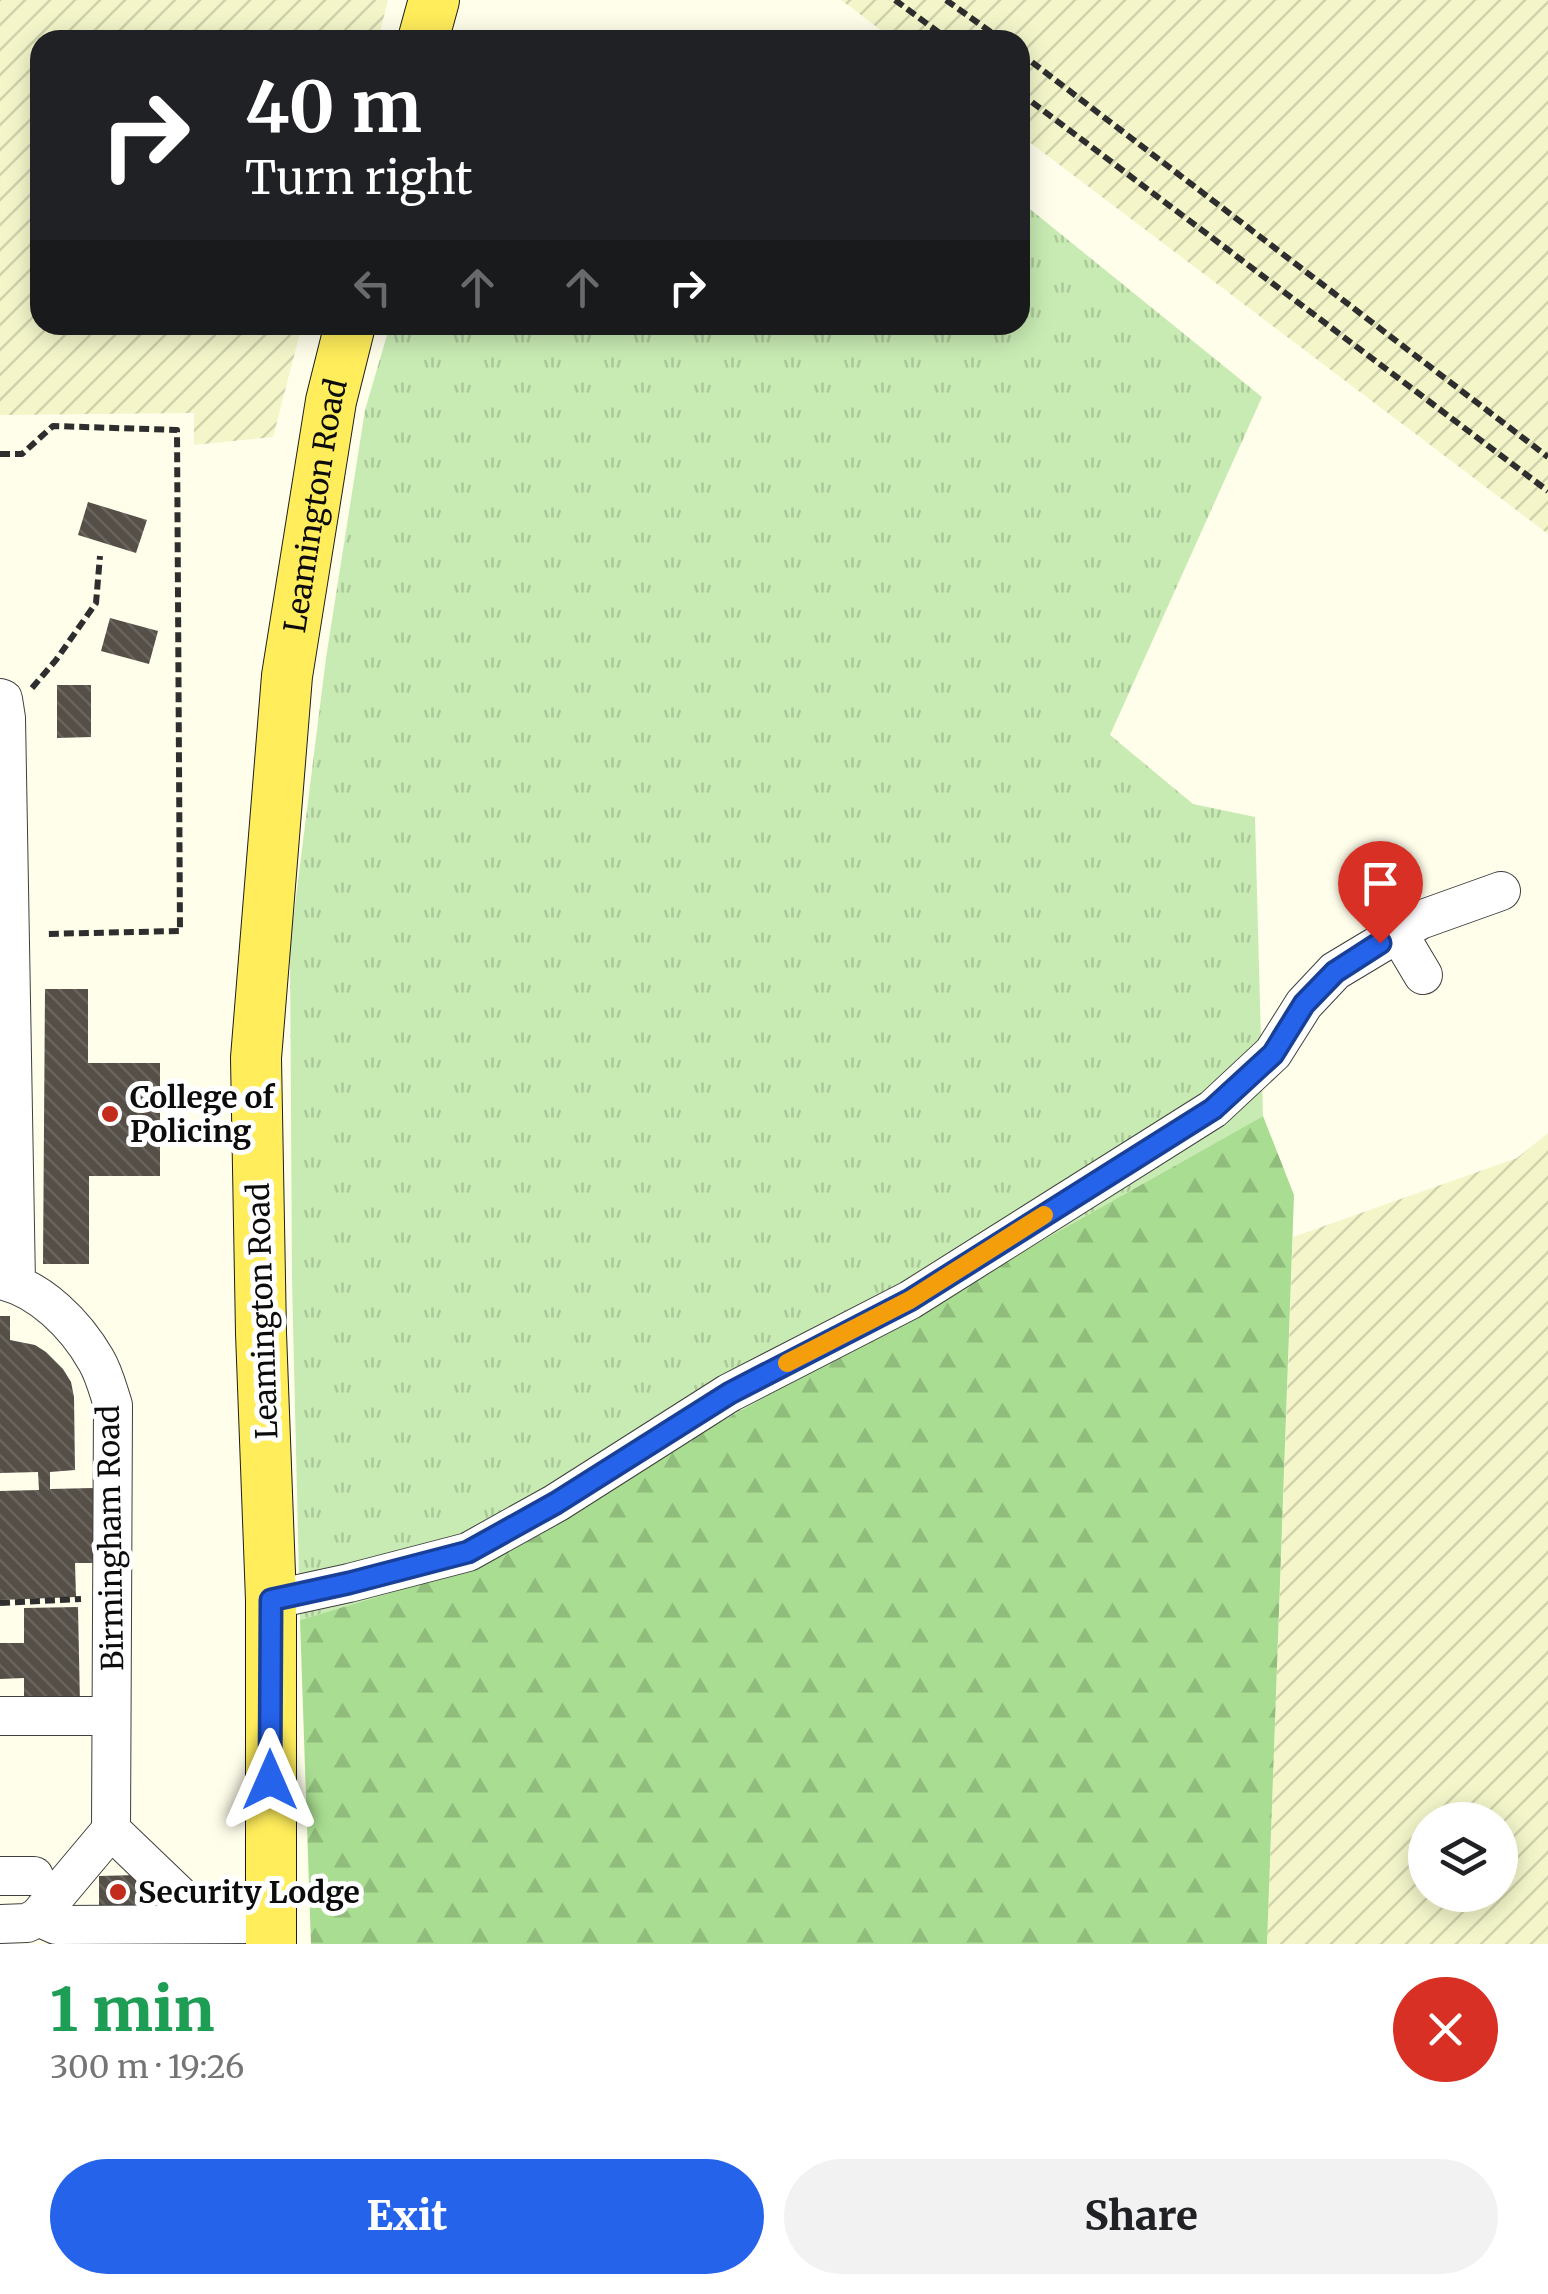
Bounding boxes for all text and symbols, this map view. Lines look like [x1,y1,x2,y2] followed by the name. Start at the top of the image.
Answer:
[245,63,422,151] text: 40 m
[80,70,210,200] icon: right
[245,150,473,206] text: Turn right
[345,260,400,315] icon: left
[450,260,505,315] icon: ahead
[555,260,610,315] icon: ahead
[660,260,715,315] icon: right
[275,375,355,635] street label: Leamington Road
[1338,841,1423,944] pin
[1353,856,1408,911] icon: arrive
[130,1078,275,1150] place label: College of Policing
[99,1103,121,1125] marker: College of Policing
[239,1182,285,1440] street label: Leamington Road
[89,1405,131,1671] street label: Birmingham Road
[218,1728,322,1832] position arrow
[1408,1802,1518,1912] map controls
[1408,1802,1518,1912] button: layers
[138,1873,360,1911] place label: Security Lodge
[107,1881,129,1903] marker: Security Lodge
[50,1972,214,2047] text: 1 min
[1393,1977,1498,2082] button: close
[50,2047,244,2087] text: 300 m · 19:26
[50,2159,764,2274] button: Exit
[784,2159,1498,2274] button: Share

